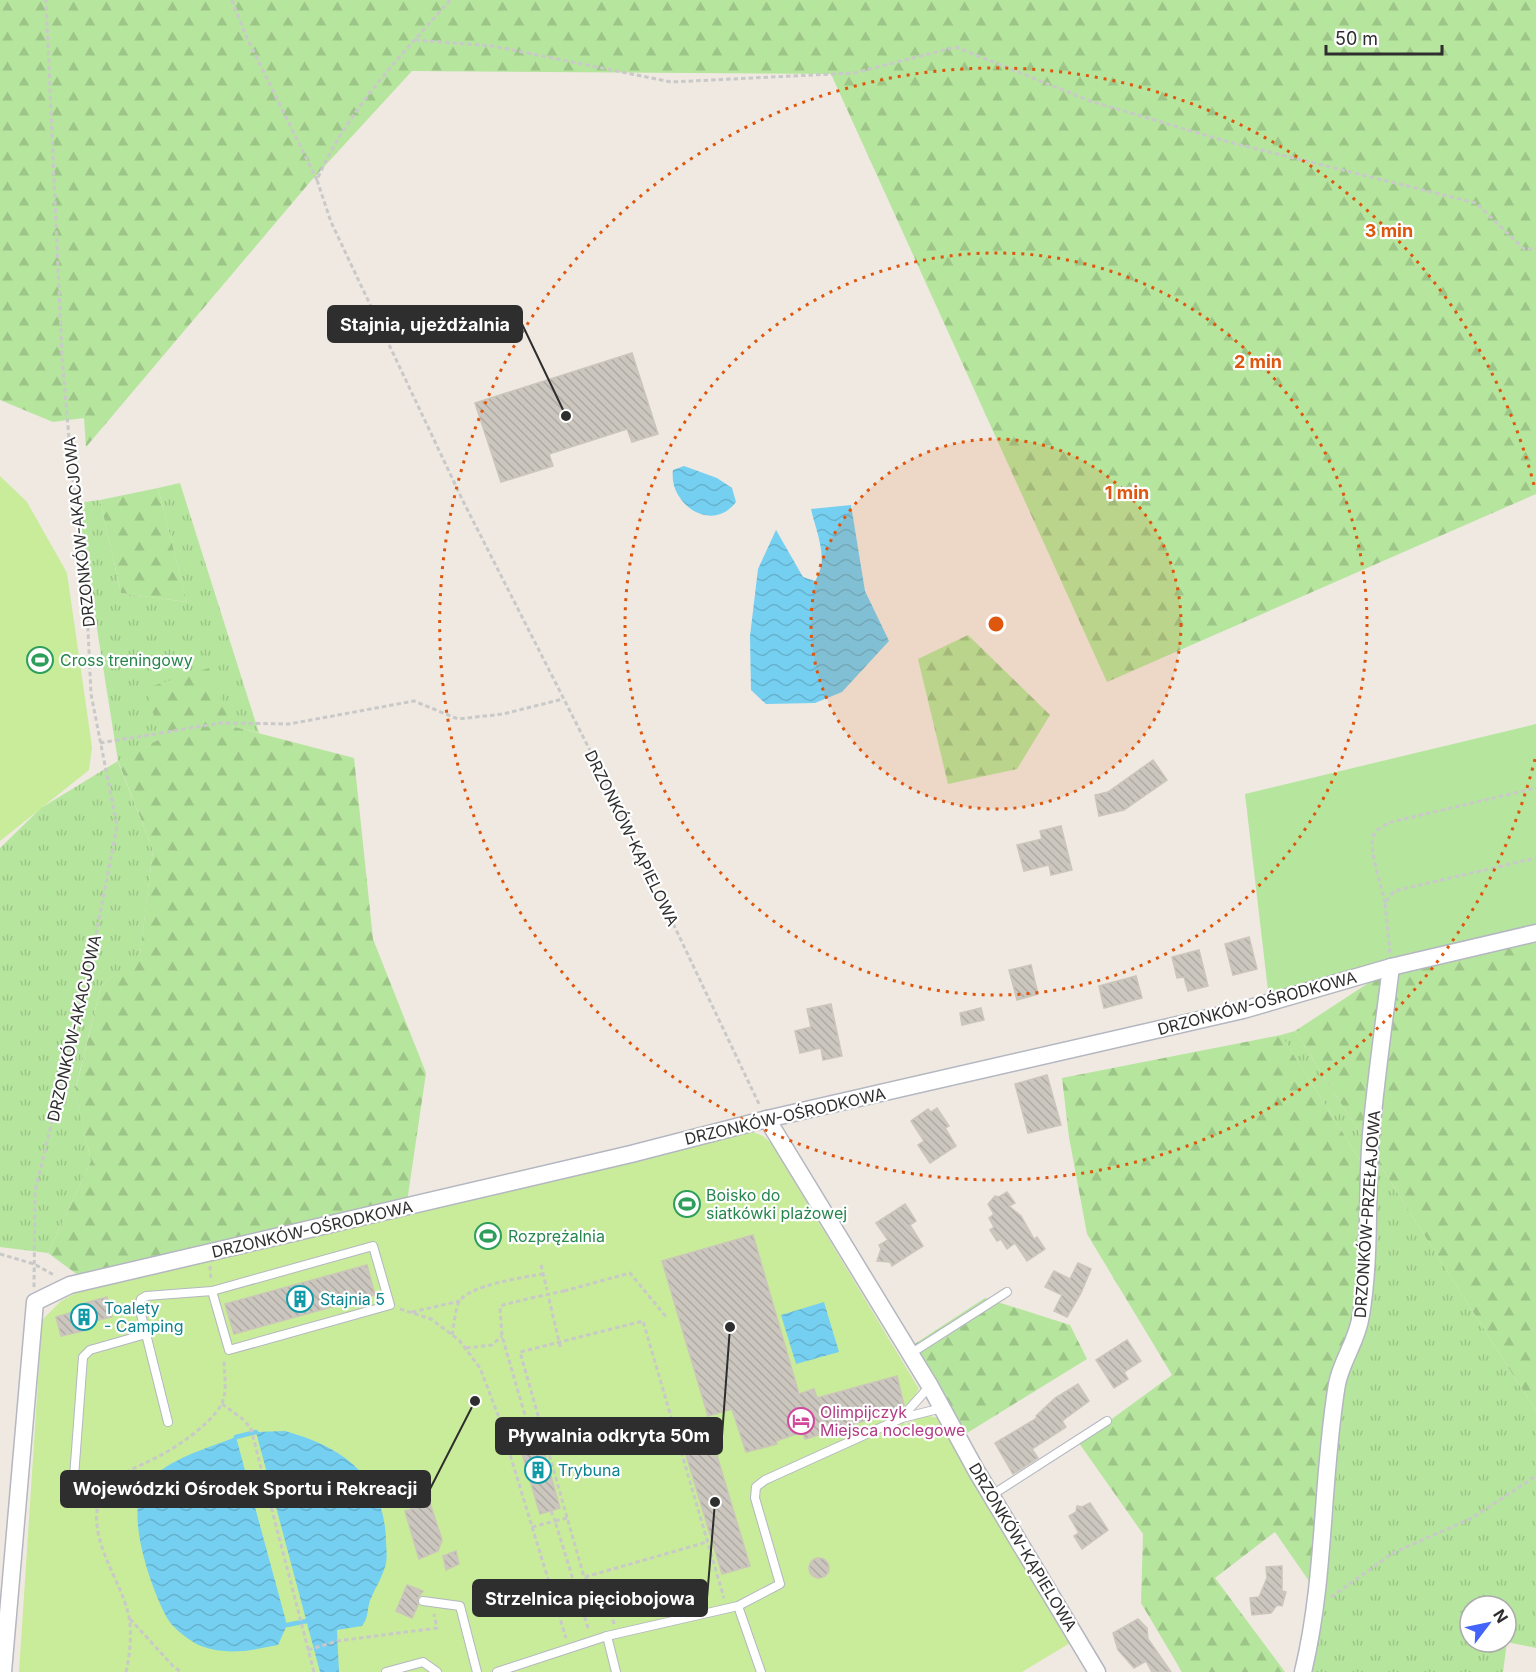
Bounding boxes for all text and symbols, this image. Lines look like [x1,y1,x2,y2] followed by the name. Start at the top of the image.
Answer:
[1326,18,1442,56] scale bar
[1335,28,1378,49] text: 50 m
[1365,220,1413,241] text: 3 min
[328,306,522,342] callout: Stajnia, ujeżdżalnia
[340,314,510,335] text: Stajnia, ujeżdżalnia
[1234,351,1282,372] text: 2 min
[59,436,99,628] street label: DRZONKÓW-AKACJOWA
[1105,482,1149,503] text: 1 min
[986,614,1006,634] centre of rings
[25,645,55,675] sports icon: Cross treningowy
[60,650,193,670] place label: Cross treningowy
[581,747,683,929] street label: DRZONKÓW-KĄPIELOWA
[43,933,105,1123] street label: DRZONKÓW-AKACJOWA
[1155,967,1359,1039] street label: DRZONKÓW-OŚRODKOWA
[683,1083,887,1149] street label: DRZONKÓW-OŚRODKOWA
[1350,1109,1384,1319] street label: DRZONKÓW-PRZEŁAJOWA
[706,1185,847,1223] place label: Boisko do siatkówki plażowej
[672,1189,702,1219] sports icon: Boisko do siatkówki plażowej
[210,1196,414,1262] street label: DRZONKÓW-OŚRODKOWA
[473,1221,503,1251] sports icon: Rozprężalnia
[508,1226,605,1246] place label: Rozprężalnia
[285,1284,315,1314] building icon: Stajnia 5
[320,1289,385,1309] place label: Stajnia 5
[104,1298,183,1336] place label: Toalety - Camping
[69,1302,99,1332] building icon: Toalety - Camping
[820,1402,965,1440] place label: Olimpijczyk Miejsca noclegowe
[786,1406,816,1436] hotel icon: Olimpijczyk Miejsca noclegowe
[496,1418,722,1454] callout: Pływalnia odkryta 50m
[508,1425,710,1446] text: Pływalnia odkryta 50m
[523,1455,553,1485] building icon: Trybuna
[965,1459,1081,1635] street label: DRZONKÓW-KĄPIELOWA
[558,1460,620,1480] place label: Trybuna
[61,1471,430,1507] callout: Wojewódzki Ośrodek Sportu i Rekreacji
[73,1478,417,1499] text: Wojewódzki Ośrodek Sportu i Rekreacji
[473,1580,707,1616] callout: Strzelnica pięciobojowa
[485,1588,695,1609] text: Strzelnica pięciobojowa
[1458,1594,1518,1654] north arrow
[1489,1606,1512,1627] text: N

